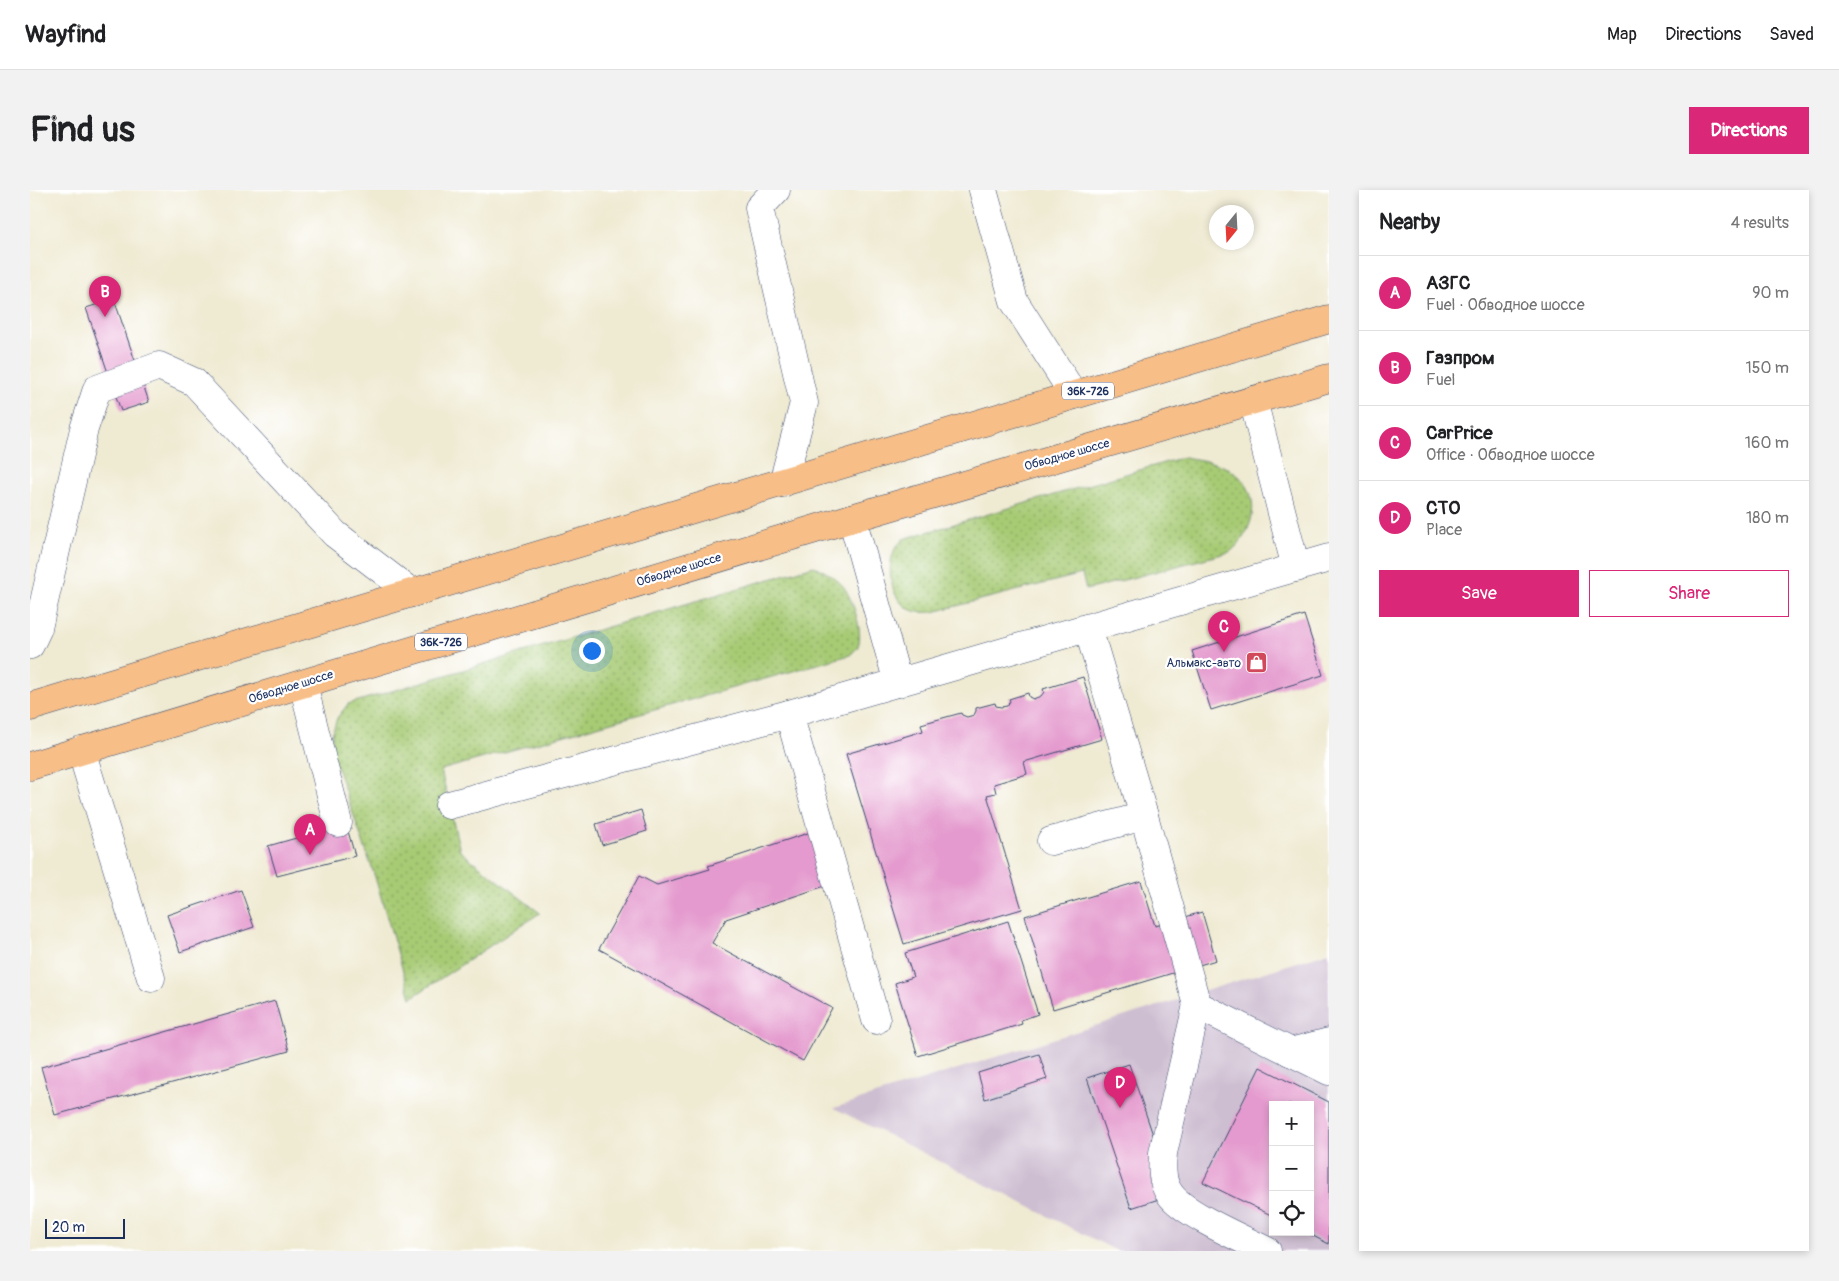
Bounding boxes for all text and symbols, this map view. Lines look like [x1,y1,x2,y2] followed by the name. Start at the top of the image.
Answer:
[25,20,106,49] text: Wayfind
[1607,23,1637,46] text: Map
[1665,23,1741,46] text: Directions
[1769,23,1814,46] text: Saved
[1689,107,1809,154] button: Directions
[30,108,135,152] text: Find us
[1209,205,1254,250] north arrow
[1379,209,1440,236] text: Nearby
[1731,213,1789,233] text: 4 results
[1426,271,1471,295] text: АЗГС
[89,276,121,317] pin: B
[1390,283,1400,303] text: A
[1752,283,1789,303] text: 90 m
[1426,295,1585,315] text: Fuel · Обводное шоссе
[1426,346,1494,370] text: Газпром
[1390,358,1400,378] text: B
[1745,358,1789,378] text: 150 m
[1426,370,1455,390] text: Fuel
[1062,382,1114,400] road number: 36К-726
[1426,421,1493,445] text: CarPrice
[1390,433,1400,453] text: C
[1745,433,1789,453] text: 160 m
[1023,436,1111,474] street label: Обводное шоссе
[1426,445,1595,465] text: Office · Обводное шоссе
[1426,496,1460,520] text: СТО
[1390,508,1400,528] text: D
[1746,508,1789,528] text: 180 m
[1426,520,1462,540] text: Place
[635,550,723,590] street label: Обводное шоссе
[1379,570,1579,617] button: Save
[1589,570,1789,617] button: Share
[1208,611,1240,652] pin: C
[415,634,467,651] road number: 36К-726
[579,638,605,664] your location
[1245,651,1269,675] shop icon: Альмакс-авто
[1167,656,1242,671] place label: Альмакс-авто
[247,667,335,707] street label: Обводное шоссе
[294,814,326,855] pin: A
[1104,1067,1136,1108] pin: D
[1269,1101,1314,1236] map controls
[1269,1101,1314,1146] button: +
[1269,1146,1314,1191] button: −
[1269,1191,1314,1236] button: locate
[45,1216,125,1239] scale bar
[52,1219,85,1236] text: 20 m

